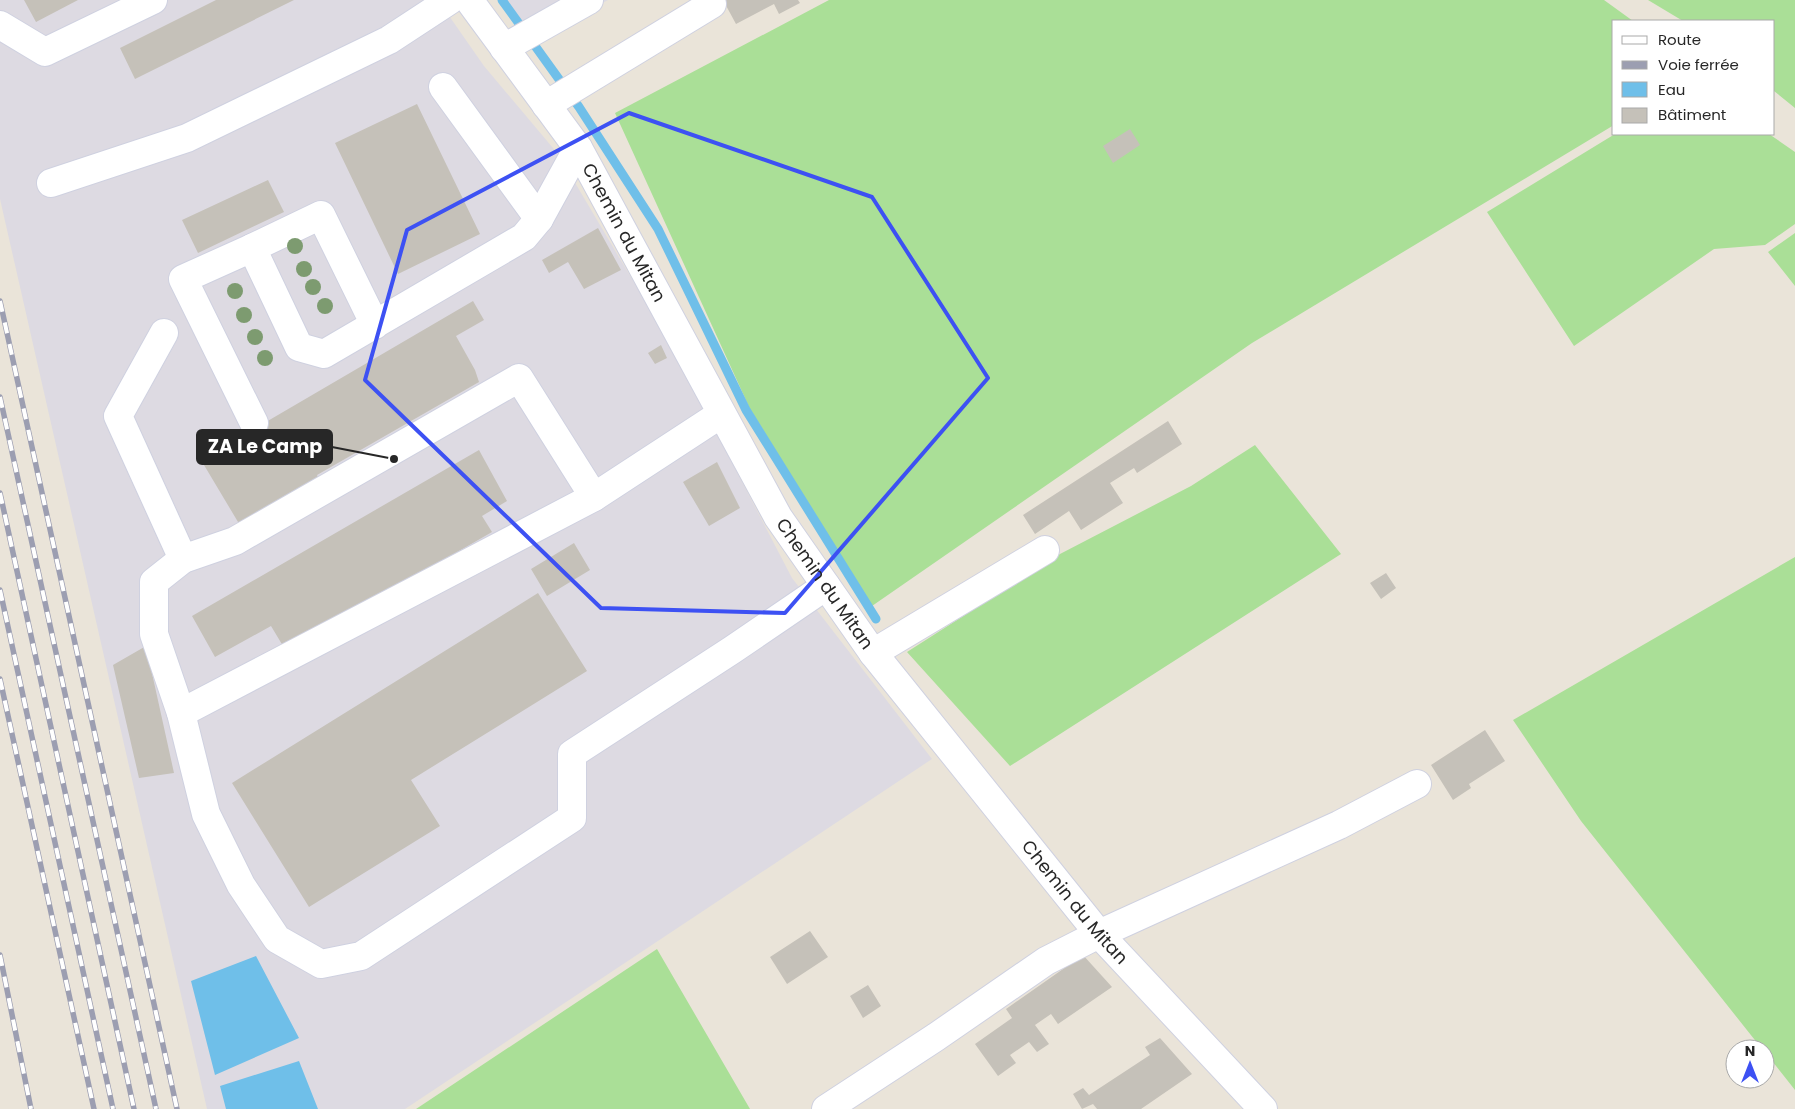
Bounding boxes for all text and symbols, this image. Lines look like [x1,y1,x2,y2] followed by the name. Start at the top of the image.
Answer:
[1612,20,1775,135] legend
[1658,29,1701,50] text: Route
[1658,54,1739,75] text: Voie ferrée
[1658,79,1685,100] text: Eau
[1658,104,1726,125] text: Bâtiment
[576,158,672,306] street label: Chemin du Mitan
[197,430,332,464] callout: ZA Le Camp
[208,433,322,460] text: ZA Le Camp
[771,513,880,654] street label: Chemin du Mitan
[1016,834,1134,969] street label: Chemin du Mitan
[1725,1039,1775,1089] north arrow
[1745,1041,1755,1061] text: N

